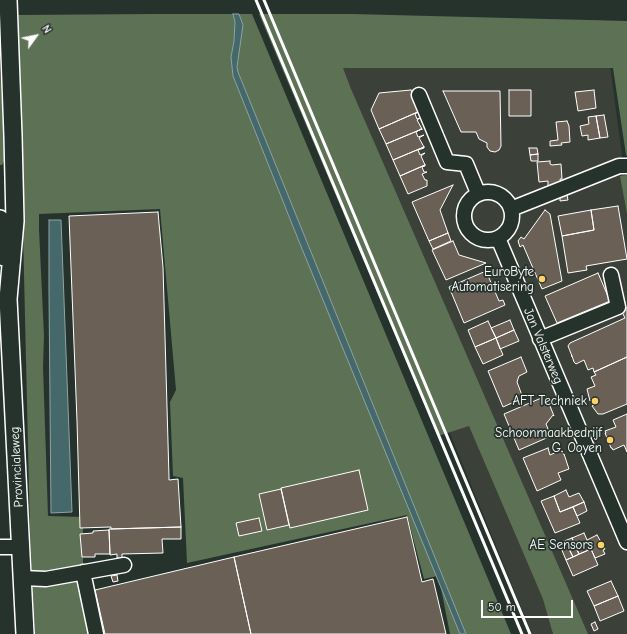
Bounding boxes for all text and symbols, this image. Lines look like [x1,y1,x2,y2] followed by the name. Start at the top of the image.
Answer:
[16,16,56,56] north arrow
[39,23,54,36] text: N
[451,264,534,295] place label: EuroByte Automatisering
[537,274,547,284] marker: EuroByte Automatisering
[520,306,566,386] street label: Jan Valsterweg
[512,393,587,409] place label: AFT Techniek
[590,396,600,406] marker: AFT Techniek
[495,425,602,456] place label: Schoonmaakbedrijf G. Ooyen
[7,426,27,508] street label: Provincialeweg
[605,435,615,445] marker: Schoonmaakbedrijf G. Ooyen
[530,537,593,553] place label: AE Sensors
[596,540,606,550] marker: AE Sensors
[483,592,575,618] scale bar
[488,600,516,614] text: 50 m

